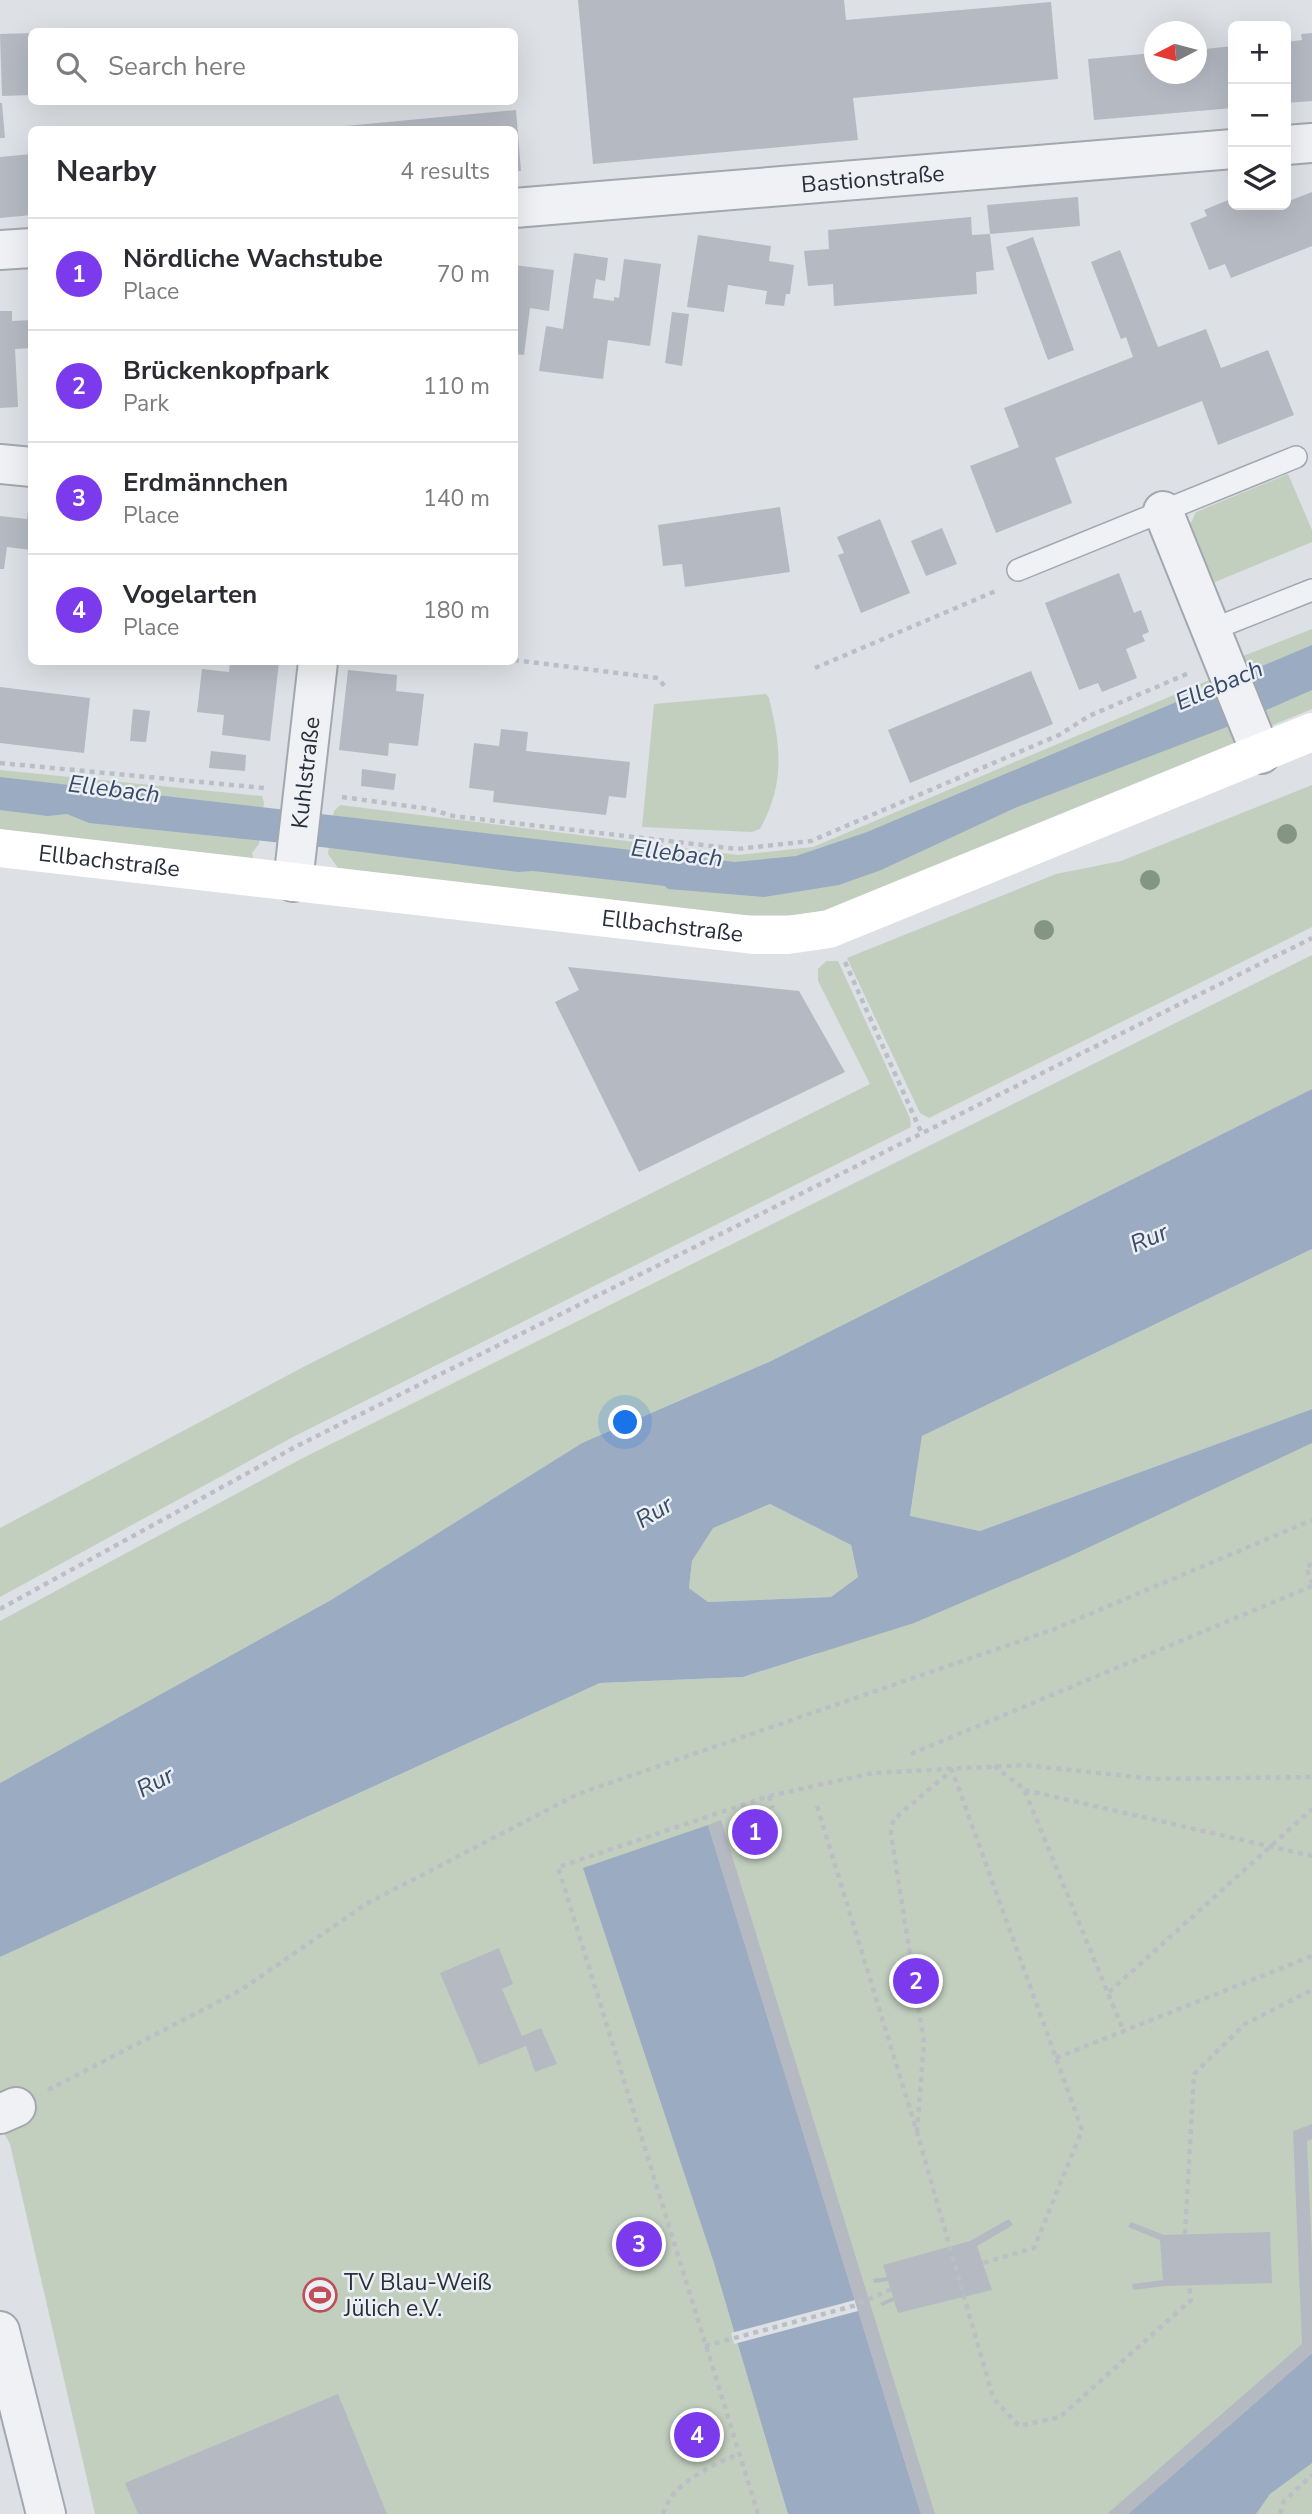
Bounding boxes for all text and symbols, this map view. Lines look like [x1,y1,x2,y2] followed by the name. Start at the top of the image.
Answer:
[1144,21,1207,84] north arrow
[1228,21,1291,210] map controls
[1228,21,1291,84] button: +
[28,28,518,105] search box
[52,48,90,86] icon: search
[108,49,246,84] text: Search here
[1228,84,1291,147] button: −
[1228,147,1291,210] button: layers
[56,151,156,192] text: Nearby
[400,156,490,187] text: 4 results
[800,158,946,200] street label: Bastionstraße
[123,241,383,276] text: Nördliche Wachstube
[72,259,86,290] text: 1
[437,259,490,290] text: 70 m
[123,276,179,307] text: Place
[123,353,329,388] text: Brückenkopfpark
[72,371,86,402] text: 2
[423,371,490,402] text: 110 m
[123,388,169,419] text: Park
[123,465,288,500] text: Erdmännchen
[72,483,86,514] text: 3
[423,483,490,514] text: 140 m
[123,500,179,531] text: Place
[123,577,257,612] text: Vogelarten
[72,595,86,626] text: 4
[423,595,490,626] text: 180 m
[123,612,179,643] text: Place
[1170,652,1268,718] water label: Ellebach
[284,715,328,830] street label: Kuhlstraße
[66,767,162,811] water label: Ellebach
[629,831,725,875] water label: Ellebach
[37,838,182,885] street label: Ellbachstraße
[600,903,745,950] street label: Ellbachstraße
[1125,1215,1174,1260] water label: Rur
[608,1405,642,1439] your location
[629,1488,680,1536] water label: Rur
[131,1758,181,1805] water label: Rur
[732,1806,778,1858] pin: 1
[893,1955,939,2007] pin: 2
[616,2218,662,2270] pin: 3
[343,2267,492,2324] place label: TV Blau-Weiß Jülich e.V.
[301,2276,339,2314] sports icon: TV Blau-Weiß Jülich e.V.
[674,2409,720,2461] pin: 4

